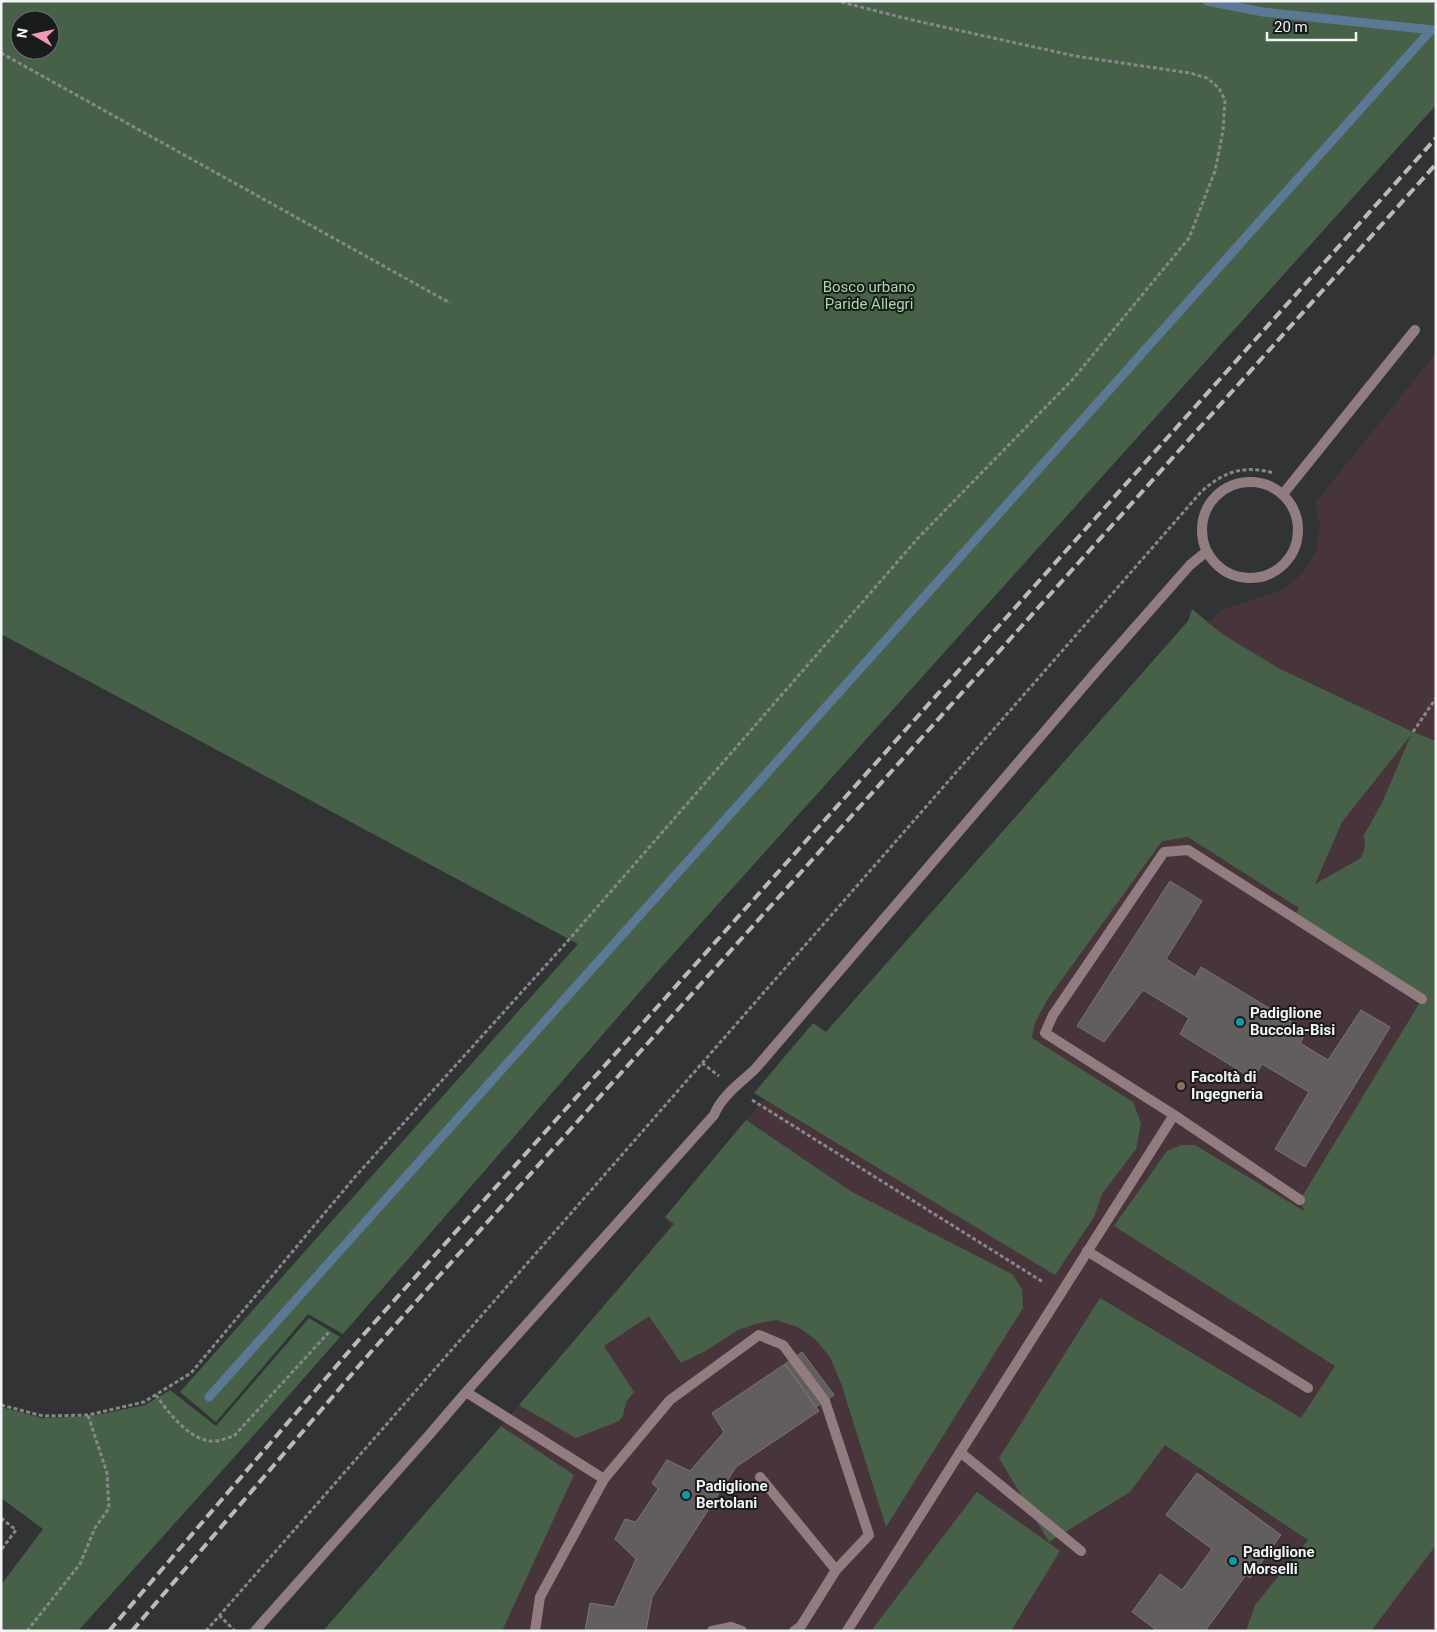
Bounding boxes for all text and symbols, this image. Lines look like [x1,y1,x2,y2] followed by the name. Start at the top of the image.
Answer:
[10,10,60,60] north arrow
[1267,10,1356,42] scale bar
[1274,18,1308,36] text: 20 m
[13,27,31,39] text: N
[823,278,915,313] park label: Bosco urbano Paride Allegri
[1250,1004,1335,1039] place label: Padiglione Buccola-Bisi
[1234,1016,1246,1028] marker: Padiglione Buccola-Bisi
[1191,1068,1263,1103] place label: Facoltà di Ingegneria
[1175,1080,1187,1092] marker: Facoltà di Ingegneria
[696,1477,768,1512] place label: Padiglione Bertolani
[680,1489,692,1501] marker: Padiglione Bertolani
[1243,1543,1315,1578] place label: Padiglione Morselli
[1227,1555,1239,1567] marker: Padiglione Morselli

